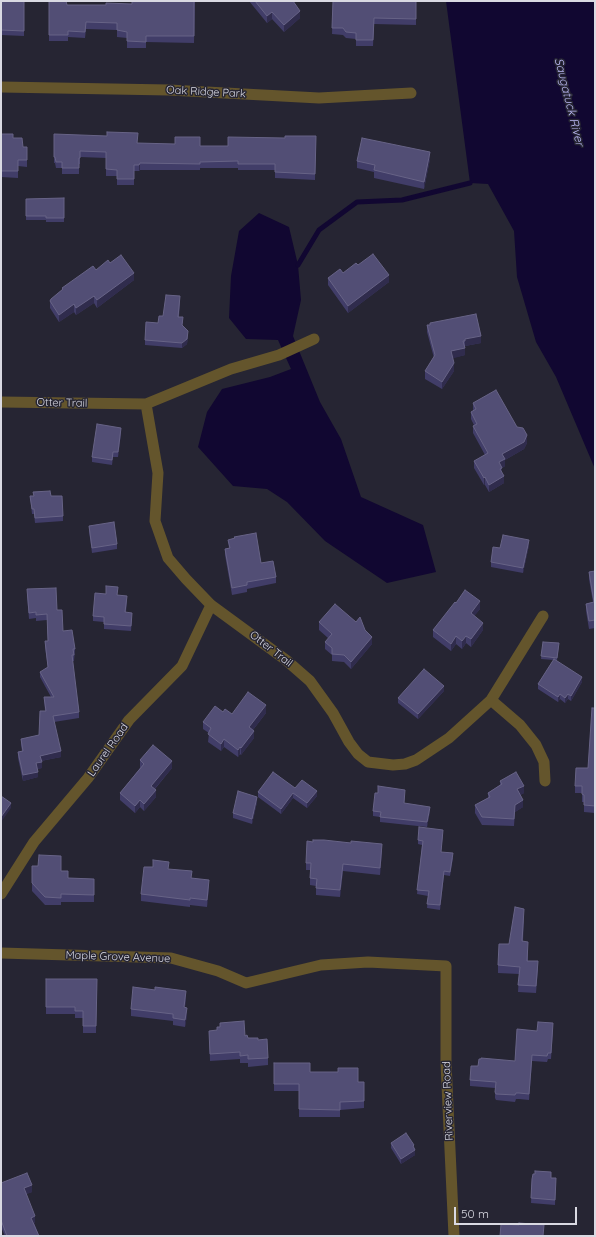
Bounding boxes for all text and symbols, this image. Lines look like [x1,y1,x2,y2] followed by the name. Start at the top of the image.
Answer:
[551,56,587,148] water label: Saugatuck River
[166,83,246,101] street label: Oak Ridge Park
[36,396,88,410] street label: Otter Trail
[247,628,295,670] street label: Otter Trail
[85,721,131,779] street label: Laurel Road
[65,949,171,965] street label: Maple Grove Avenue
[440,1061,456,1141] street label: Riverview Road
[456,1199,579,1225] scale bar
[461,1206,489,1221] text: 50 m

